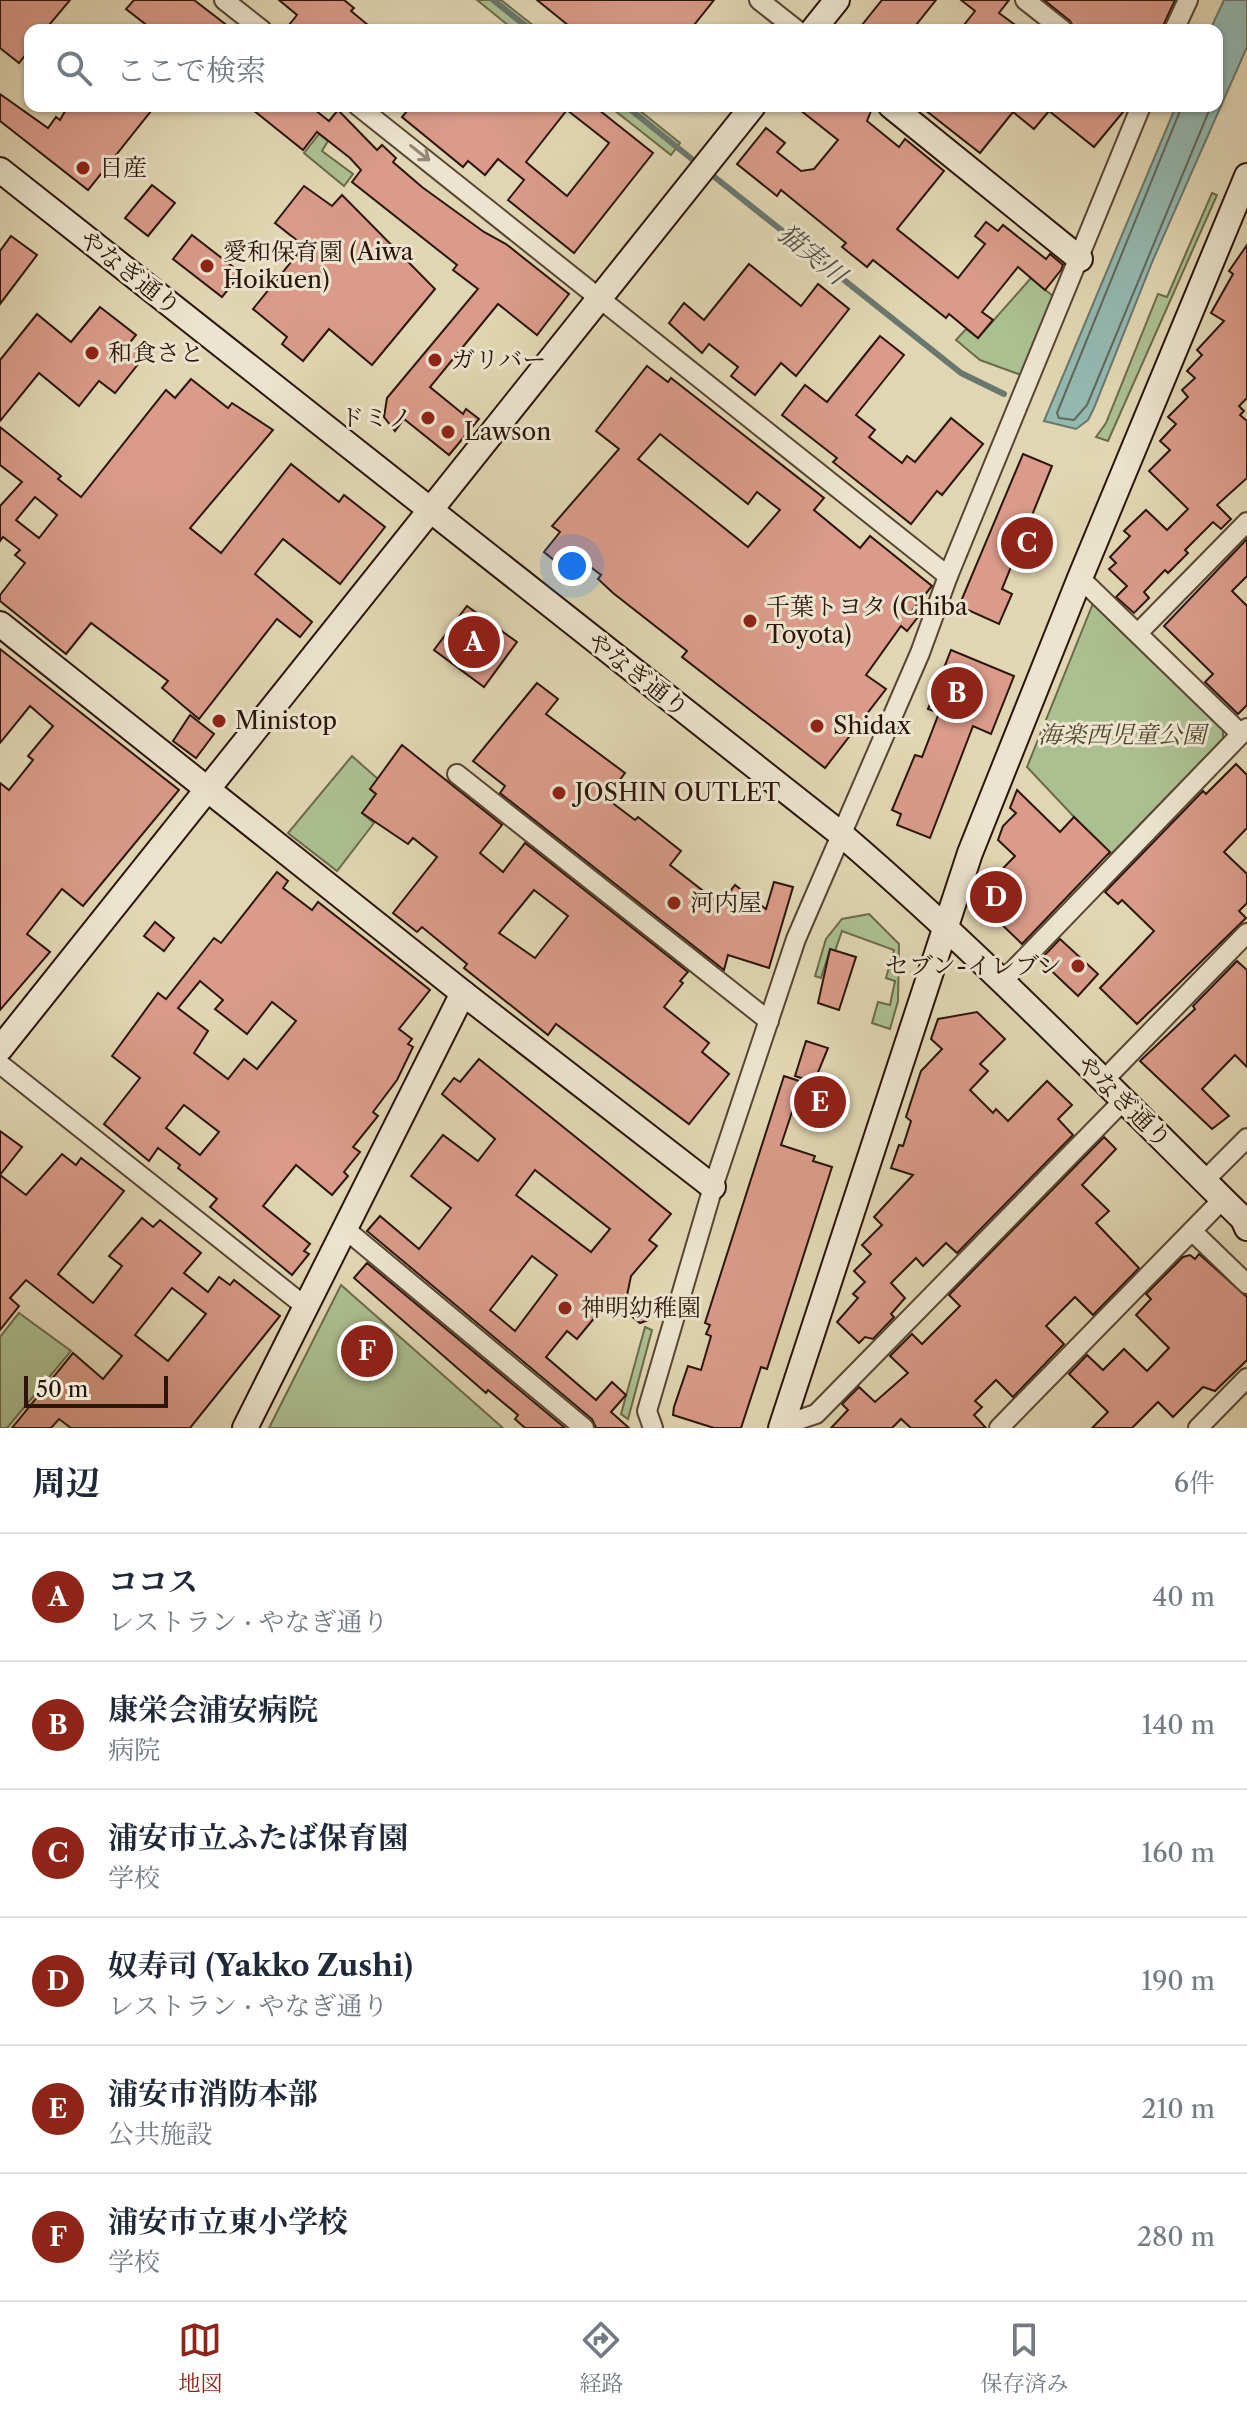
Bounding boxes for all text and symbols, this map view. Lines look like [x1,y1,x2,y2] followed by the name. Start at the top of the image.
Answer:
[24,24,1223,112] search box
[52,46,96,90] icon: search
[116,52,266,89] text: ここで検索
[409,145,430,162] one-way arrow
[99,153,147,182] place label: 日産
[74,159,92,177] marker: 日産
[772,217,855,293] water label: 猫実川
[74,224,187,321] street label: やなぎ通り
[223,237,414,294] place label: 愛和保育園 (Aiwa Hoikuen)
[198,257,216,275] marker: 愛和保育園 (Aiwa Hoikuen)
[108,338,204,367] place label: 和食さと
[83,344,101,362] marker: 和食さと
[451,345,546,374] place label: ガリバー
[426,351,444,369] marker: ガリバー
[340,403,412,432] place label: ドミノ
[419,409,437,427] marker: ドミノ
[464,417,551,446] place label: Lawson
[439,423,457,441] marker: Lawson
[1001,513,1053,573] pin: C
[552,546,592,586] your location
[766,592,968,649] place label: 千葉トヨタ (Chiba Toyota)
[448,612,500,672] pin: A
[741,612,759,630] marker: 千葉トヨタ (Chiba Toyota)
[582,626,695,723] street label: やなぎ通り
[931,663,983,723] pin: B
[235,706,337,735] place label: Ministop
[833,711,911,740] place label: Shidax
[210,712,228,730] marker: Ministop
[808,717,826,735] marker: Shidax
[1038,720,1210,749] park label: 海楽西児童公園
[571,778,780,807] place label: JOSHIN OUTLET
[550,784,568,802] marker: JOSHIN OUTLET
[970,867,1022,927] pin: D
[690,888,762,917] place label: 河内屋
[665,894,683,912] marker: 河内屋
[885,951,1062,980] place label: セブン-イレブン
[1069,957,1087,975] marker: セブン-イレブン
[1071,1050,1178,1154] street label: やなぎ通り
[794,1072,846,1132] pin: E
[581,1293,701,1322] place label: 神明幼稚園
[556,1299,574,1317] marker: 神明幼稚園
[341,1321,393,1381] pin: F
[24,1372,168,1408] scale bar
[36,1376,88,1403] text: 50 m
[32,1462,100,1504] text: 周辺
[1174,1467,1215,1499] text: 6件
[108,1563,198,1600] text: ココス
[48,1581,68,1613] text: A
[1152,1581,1215,1613] text: 40 m
[108,1606,388,1638] text: レストラン · やなぎ通り
[108,1691,318,1728] text: 康栄会浦安病院
[48,1709,68,1741] text: B
[1141,1709,1215,1741] text: 140 m
[108,1734,160,1766] text: 病院
[108,1819,408,1856] text: 浦安市立ふたば保育園
[48,1837,68,1869] text: C
[1141,1837,1215,1869] text: 160 m
[108,1862,160,1894] text: 学校
[108,1947,413,1984] text: 奴寿司 (Yakko Zushi)
[47,1965,69,1997] text: D
[1141,1965,1215,1997] text: 190 m
[108,1990,388,2022] text: レストラン · やなぎ通り
[108,2075,318,2112] text: 浦安市消防本部
[49,2093,67,2125] text: E
[1142,2093,1215,2125] text: 210 m
[108,2118,212,2150] text: 公共施設
[108,2203,348,2240] text: 浦安市立東小学校
[49,2221,67,2253] text: F
[1137,2221,1215,2253] text: 280 m
[108,2246,160,2278] text: 学校
[178,2318,223,2397] tab: 地図
[579,2318,624,2397] tab: 経路
[980,2318,1069,2397] tab: 保存済み

